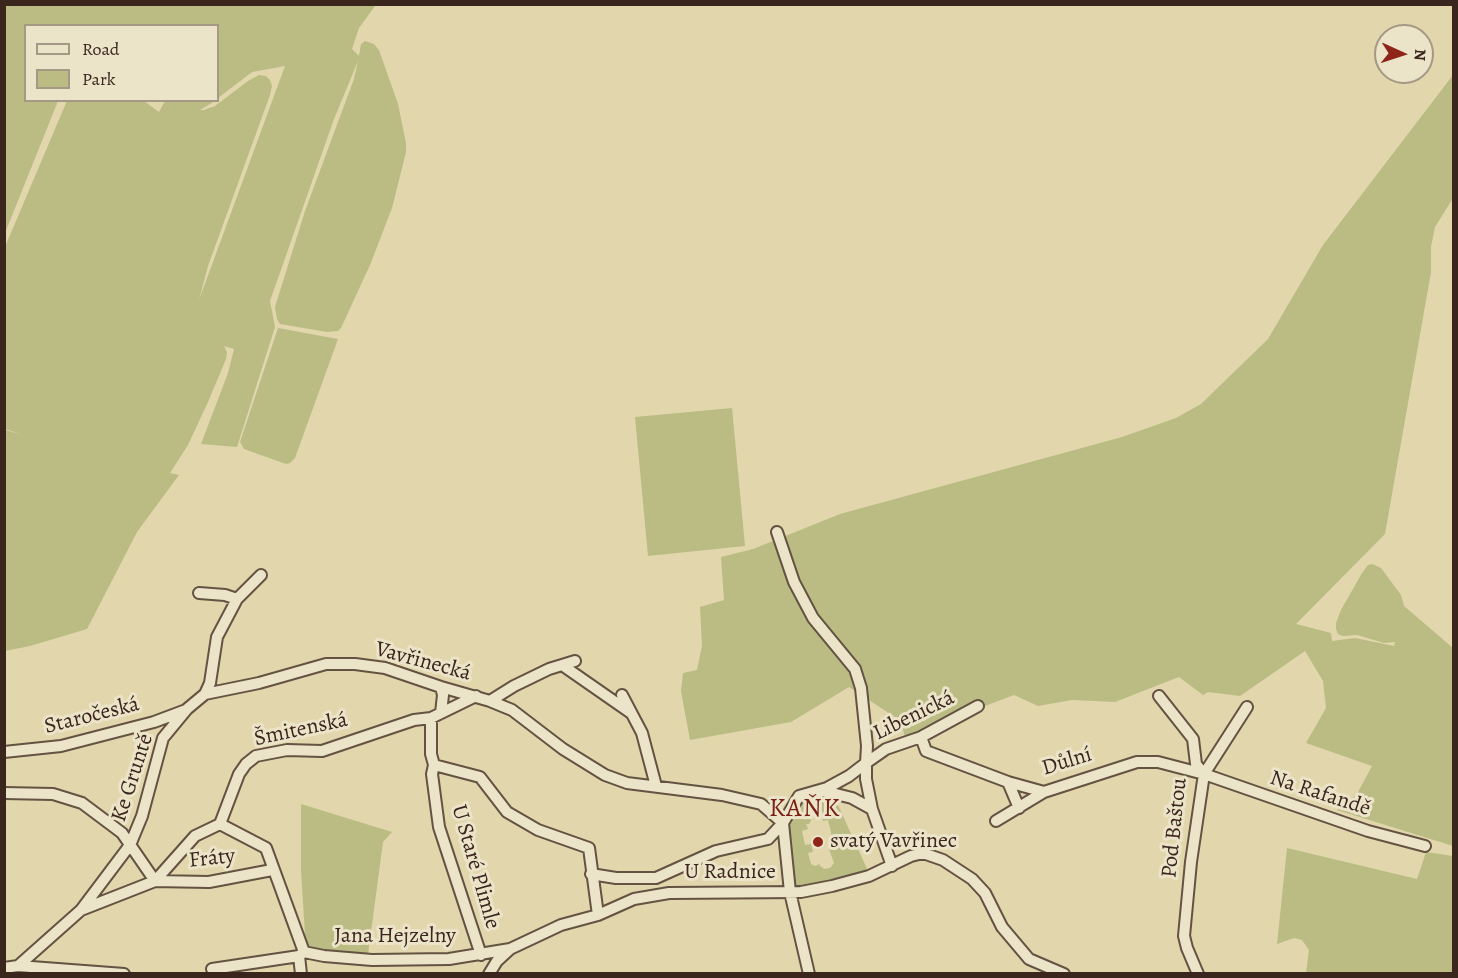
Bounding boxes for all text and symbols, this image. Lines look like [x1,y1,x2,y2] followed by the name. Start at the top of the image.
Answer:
[24,24,219,102] legend
[1374,24,1434,84] north arrow
[82,37,119,61] text: Road
[1409,48,1431,61] text: N
[82,67,116,91] text: Park
[372,637,474,687] street label: Vavřinecká
[869,685,959,747] street label: Libenická
[42,691,142,741] street label: Staročeská
[252,707,350,753] street label: Šmitenská
[106,731,160,825] street label: Ke Gruntě
[1039,742,1095,782] street label: Důlní
[1266,765,1374,823] street label: Na Rafandě
[1157,777,1193,879] street label: Pod Baštou
[769,794,841,826] district label: KAŇK
[445,802,505,932] street label: U Staré Plimle
[830,829,957,855] place label: svatý Vavřinec
[811,835,825,849] marker: svatý Vavřinec
[188,843,236,875] street label: Fráty
[684,860,776,886] street label: U Radnice
[334,924,456,950] street label: Jana Hejzelny

